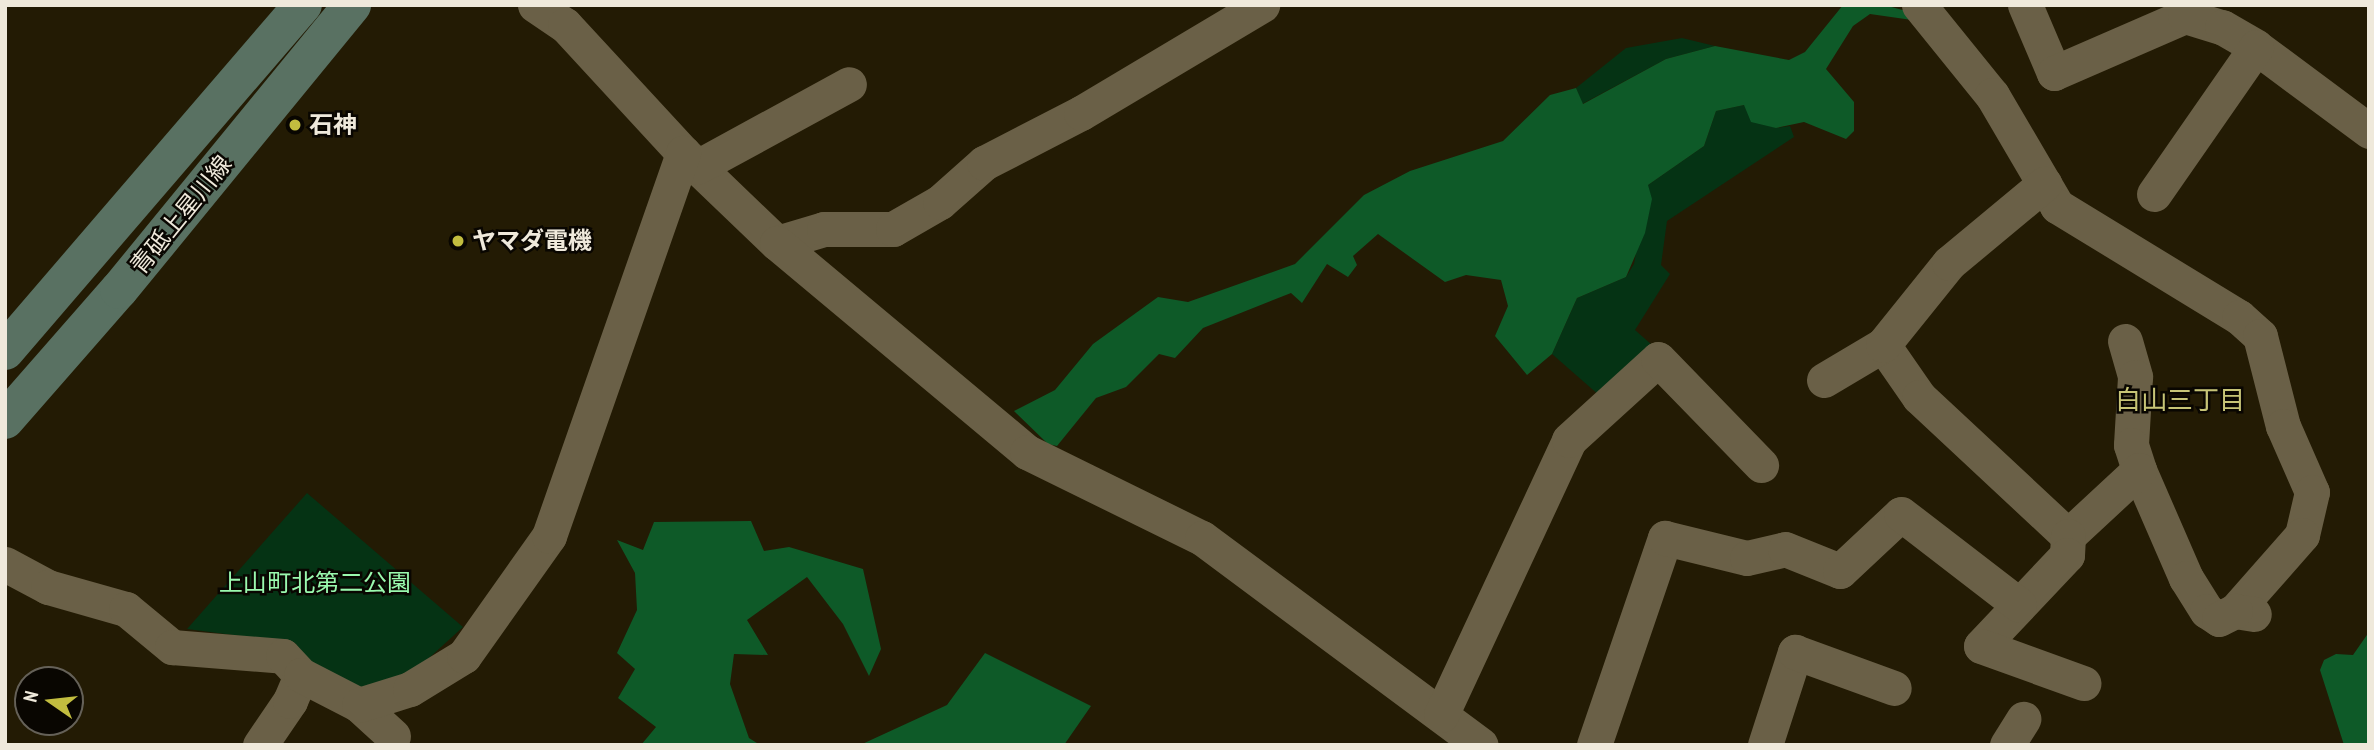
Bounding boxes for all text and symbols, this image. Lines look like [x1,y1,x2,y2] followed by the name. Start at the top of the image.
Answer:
[309,111,357,139] place label: 石神
[287,117,303,133] marker: 石神
[124,150,238,280] street label: 青砥上星川線
[472,227,592,255] place label: ヤマダ電機
[450,233,466,249] marker: ヤマダ電機
[2115,384,2245,416] district label: 白山三丁目
[219,569,411,597] park label: 上山町北第二公園
[14,666,84,736] north arrow
[18,689,43,704] text: N

